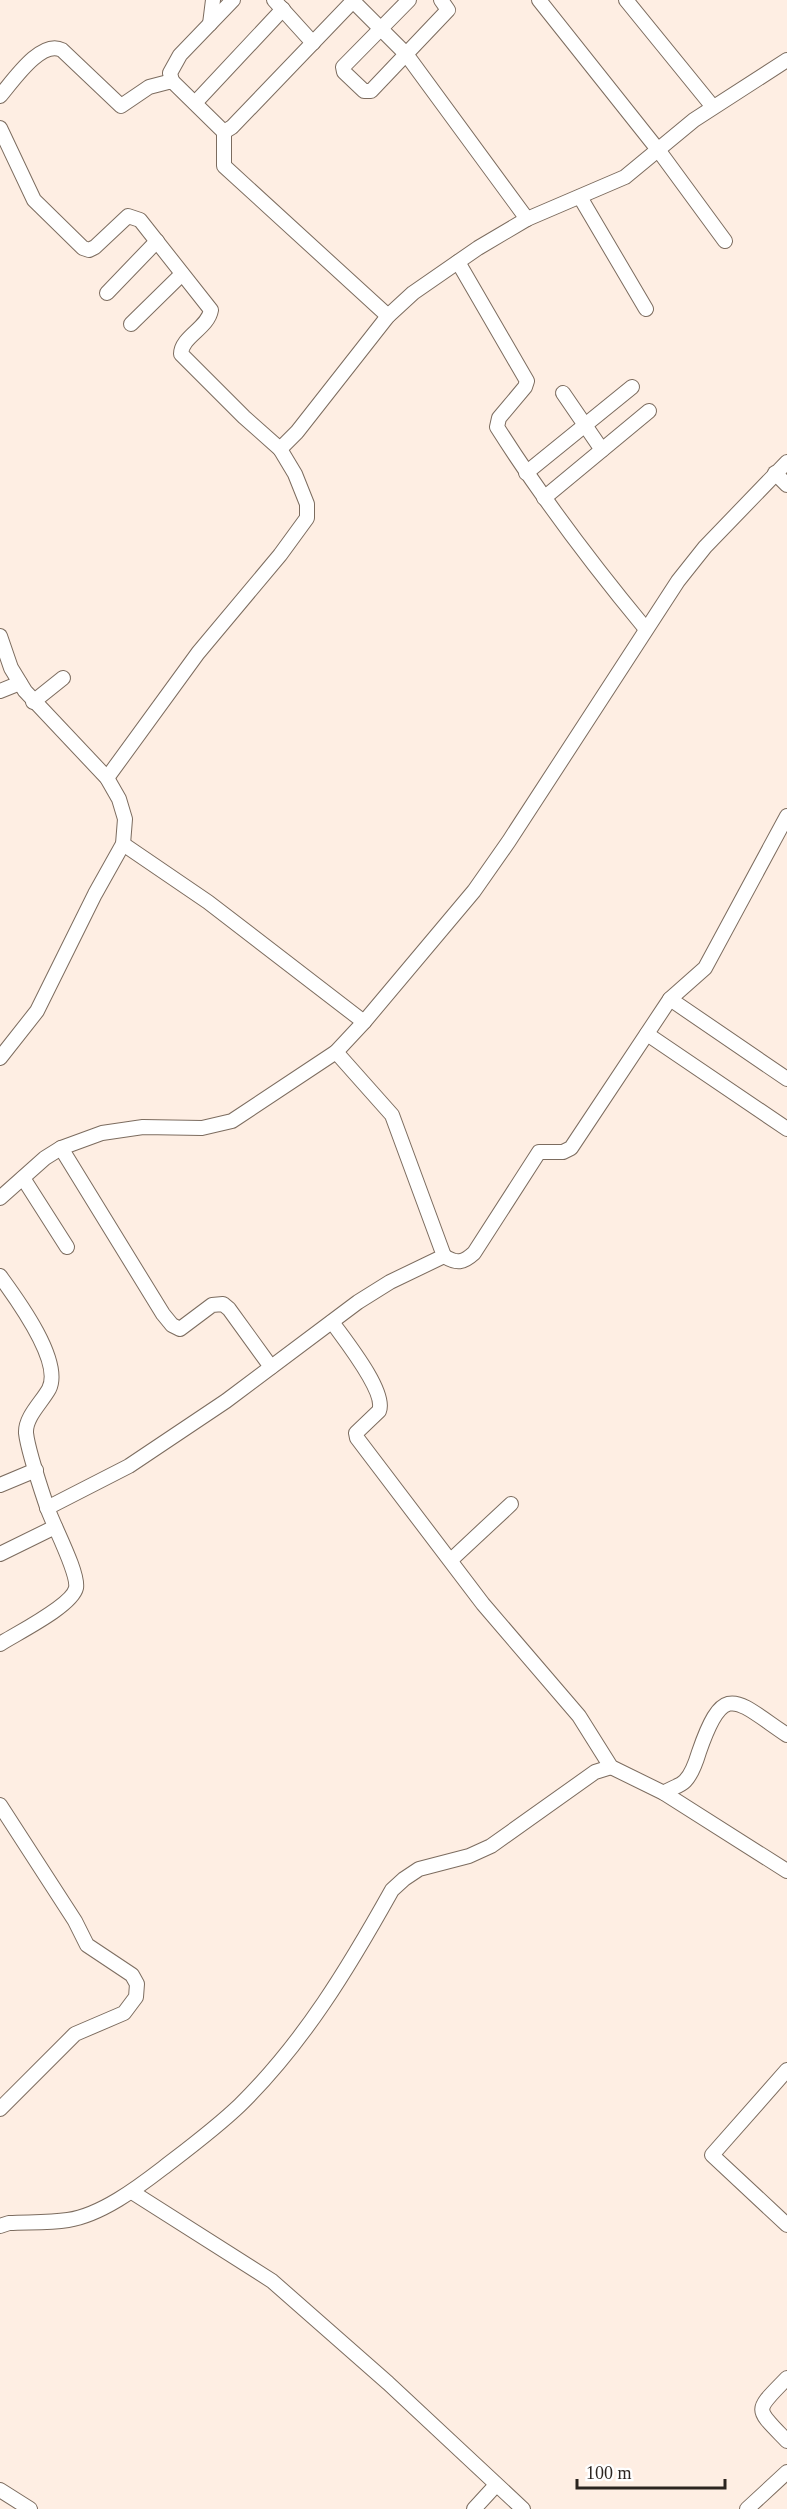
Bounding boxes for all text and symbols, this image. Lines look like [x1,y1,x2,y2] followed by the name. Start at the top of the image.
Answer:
[577,2452,726,2490] scale bar
[586,2463,632,2483] text: 100 m

